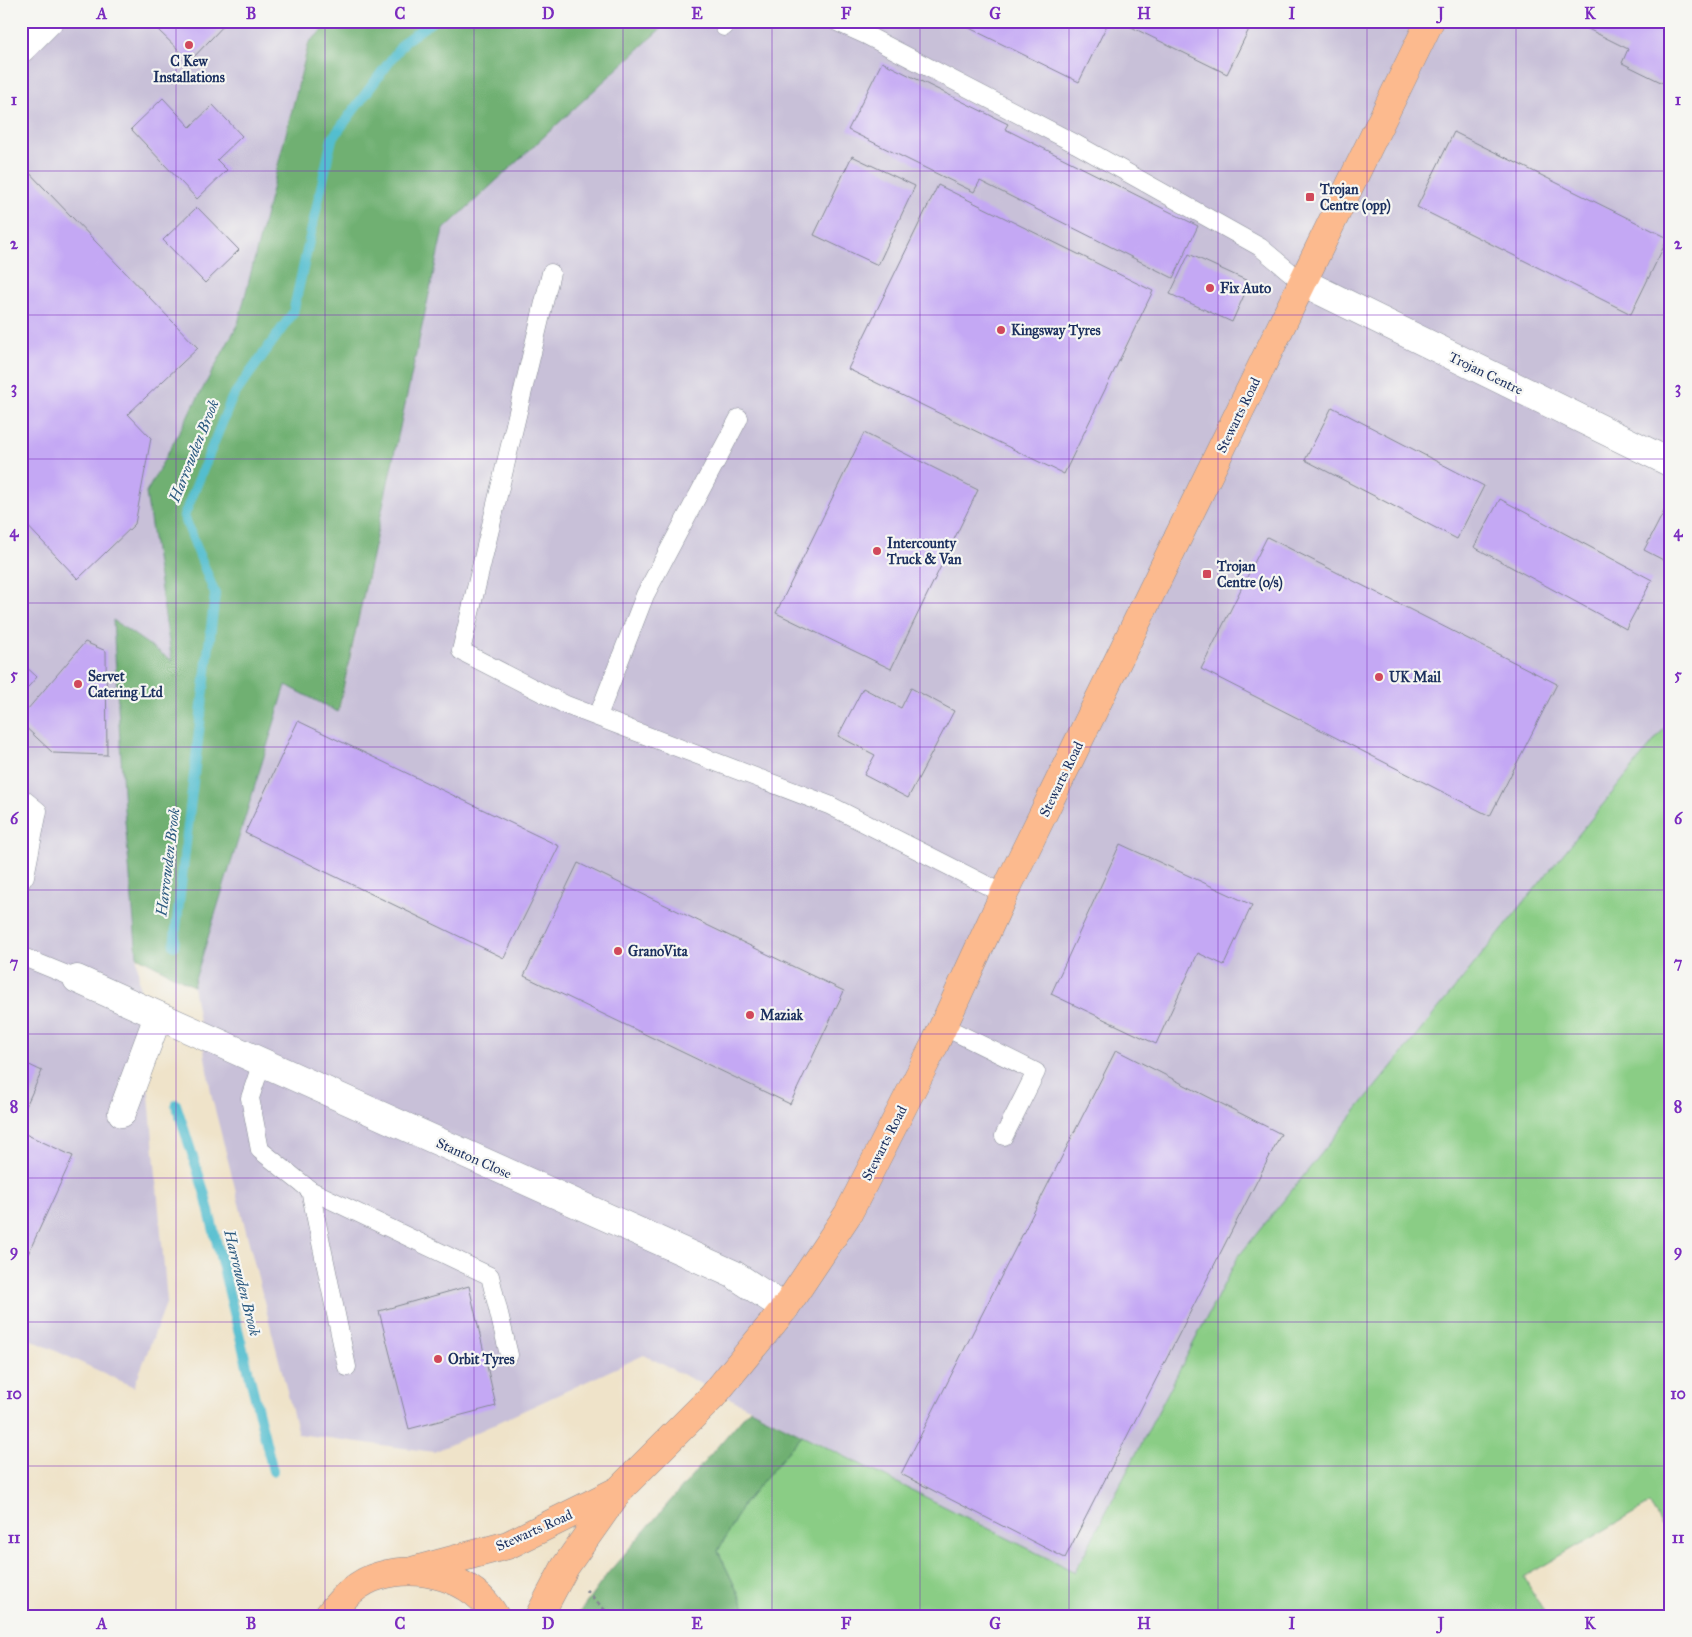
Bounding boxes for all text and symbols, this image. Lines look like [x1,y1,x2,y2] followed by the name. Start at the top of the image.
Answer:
[96,4,108,23] text: A
[246,4,256,23] text: B
[395,4,406,23] text: C
[542,4,555,23] text: D
[691,4,703,23] text: E
[841,4,852,23] text: F
[989,4,1001,23] text: G
[1137,4,1151,23] text: H
[1289,4,1296,23] text: I
[1436,4,1445,24] text: J
[1584,4,1596,23] text: K
[183,39,195,51] marker: C Kew Installations
[153,53,225,86] place label: C Kew Installations
[11,90,18,109] text: 1
[1675,90,1682,109] text: 1
[1319,181,1391,215] place label: Trojan Centre (opp)
[1304,191,1316,203] marker: Trojan Centre (opp)
[10,234,19,253] text: 2
[1674,234,1683,253] text: 2
[1220,280,1271,297] place label: Fix Auto
[1204,282,1216,294] marker: Fix Auto
[1011,322,1101,340] place label: Kingsway Tyres
[995,324,1007,336] marker: Kingsway Tyres
[1446,348,1526,399] street label: Trojan Centre
[1213,375,1264,456] street label: Stewarts Road
[11,378,17,398] text: 3
[1675,378,1681,398] text: 3
[165,397,223,506] water label: Harrowden Brook
[10,522,20,542] text: 4
[1674,522,1684,542] text: 4
[886,535,962,568] place label: Intercounty Truck & Van
[871,545,883,557] marker: Intercounty Truck & Van
[1216,558,1283,592] place label: Trojan Centre (o/s)
[1201,568,1213,580] marker: Trojan Centre (o/s)
[10,665,18,684] text: 5
[1674,665,1682,684] text: 5
[88,668,164,702] place label: Servet Catering Ltd
[1389,669,1442,686] place label: UK Mail
[1373,671,1385,683] marker: UK Mail
[72,678,84,690] marker: Servet Catering Ltd
[1036,739,1087,820] street label: Stewarts Road
[152,807,184,918] water label: Harrowden Brook
[10,809,19,828] text: 6
[1674,809,1683,828] text: 6
[628,943,689,960] place label: GranoVita
[612,945,624,957] marker: GranoVita
[10,953,19,972] text: 7
[1674,953,1683,972] text: 7
[760,1007,804,1024] place label: Maziak
[744,1009,756,1021] marker: Maziak
[10,1097,18,1116] text: 8
[1674,1097,1682,1116] text: 8
[858,1103,911,1184] street label: Stewarts Road
[434,1134,514,1183] street label: Stanton Close
[220,1227,264,1338] water label: Harrowden Brook
[10,1241,18,1261] text: 9
[1674,1241,1682,1261] text: 9
[448,1351,515,1369] place label: Orbit Tyres
[432,1353,444,1365] marker: Orbit Tyres
[6,1384,22,1403] text: 10
[1670,1384,1686,1403] text: 10
[493,1506,575,1555] street label: Stewarts Road
[8,1528,21,1547] text: 11
[1672,1528,1685,1547] text: 11
[96,1614,108,1633] text: A
[246,1614,256,1633] text: B
[395,1614,406,1633] text: C
[542,1614,555,1633] text: D
[691,1614,703,1633] text: E
[841,1614,852,1633] text: F
[989,1614,1001,1633] text: G
[1137,1614,1151,1633] text: H
[1289,1614,1296,1633] text: I
[1436,1614,1445,1634] text: J
[1584,1614,1596,1633] text: K

